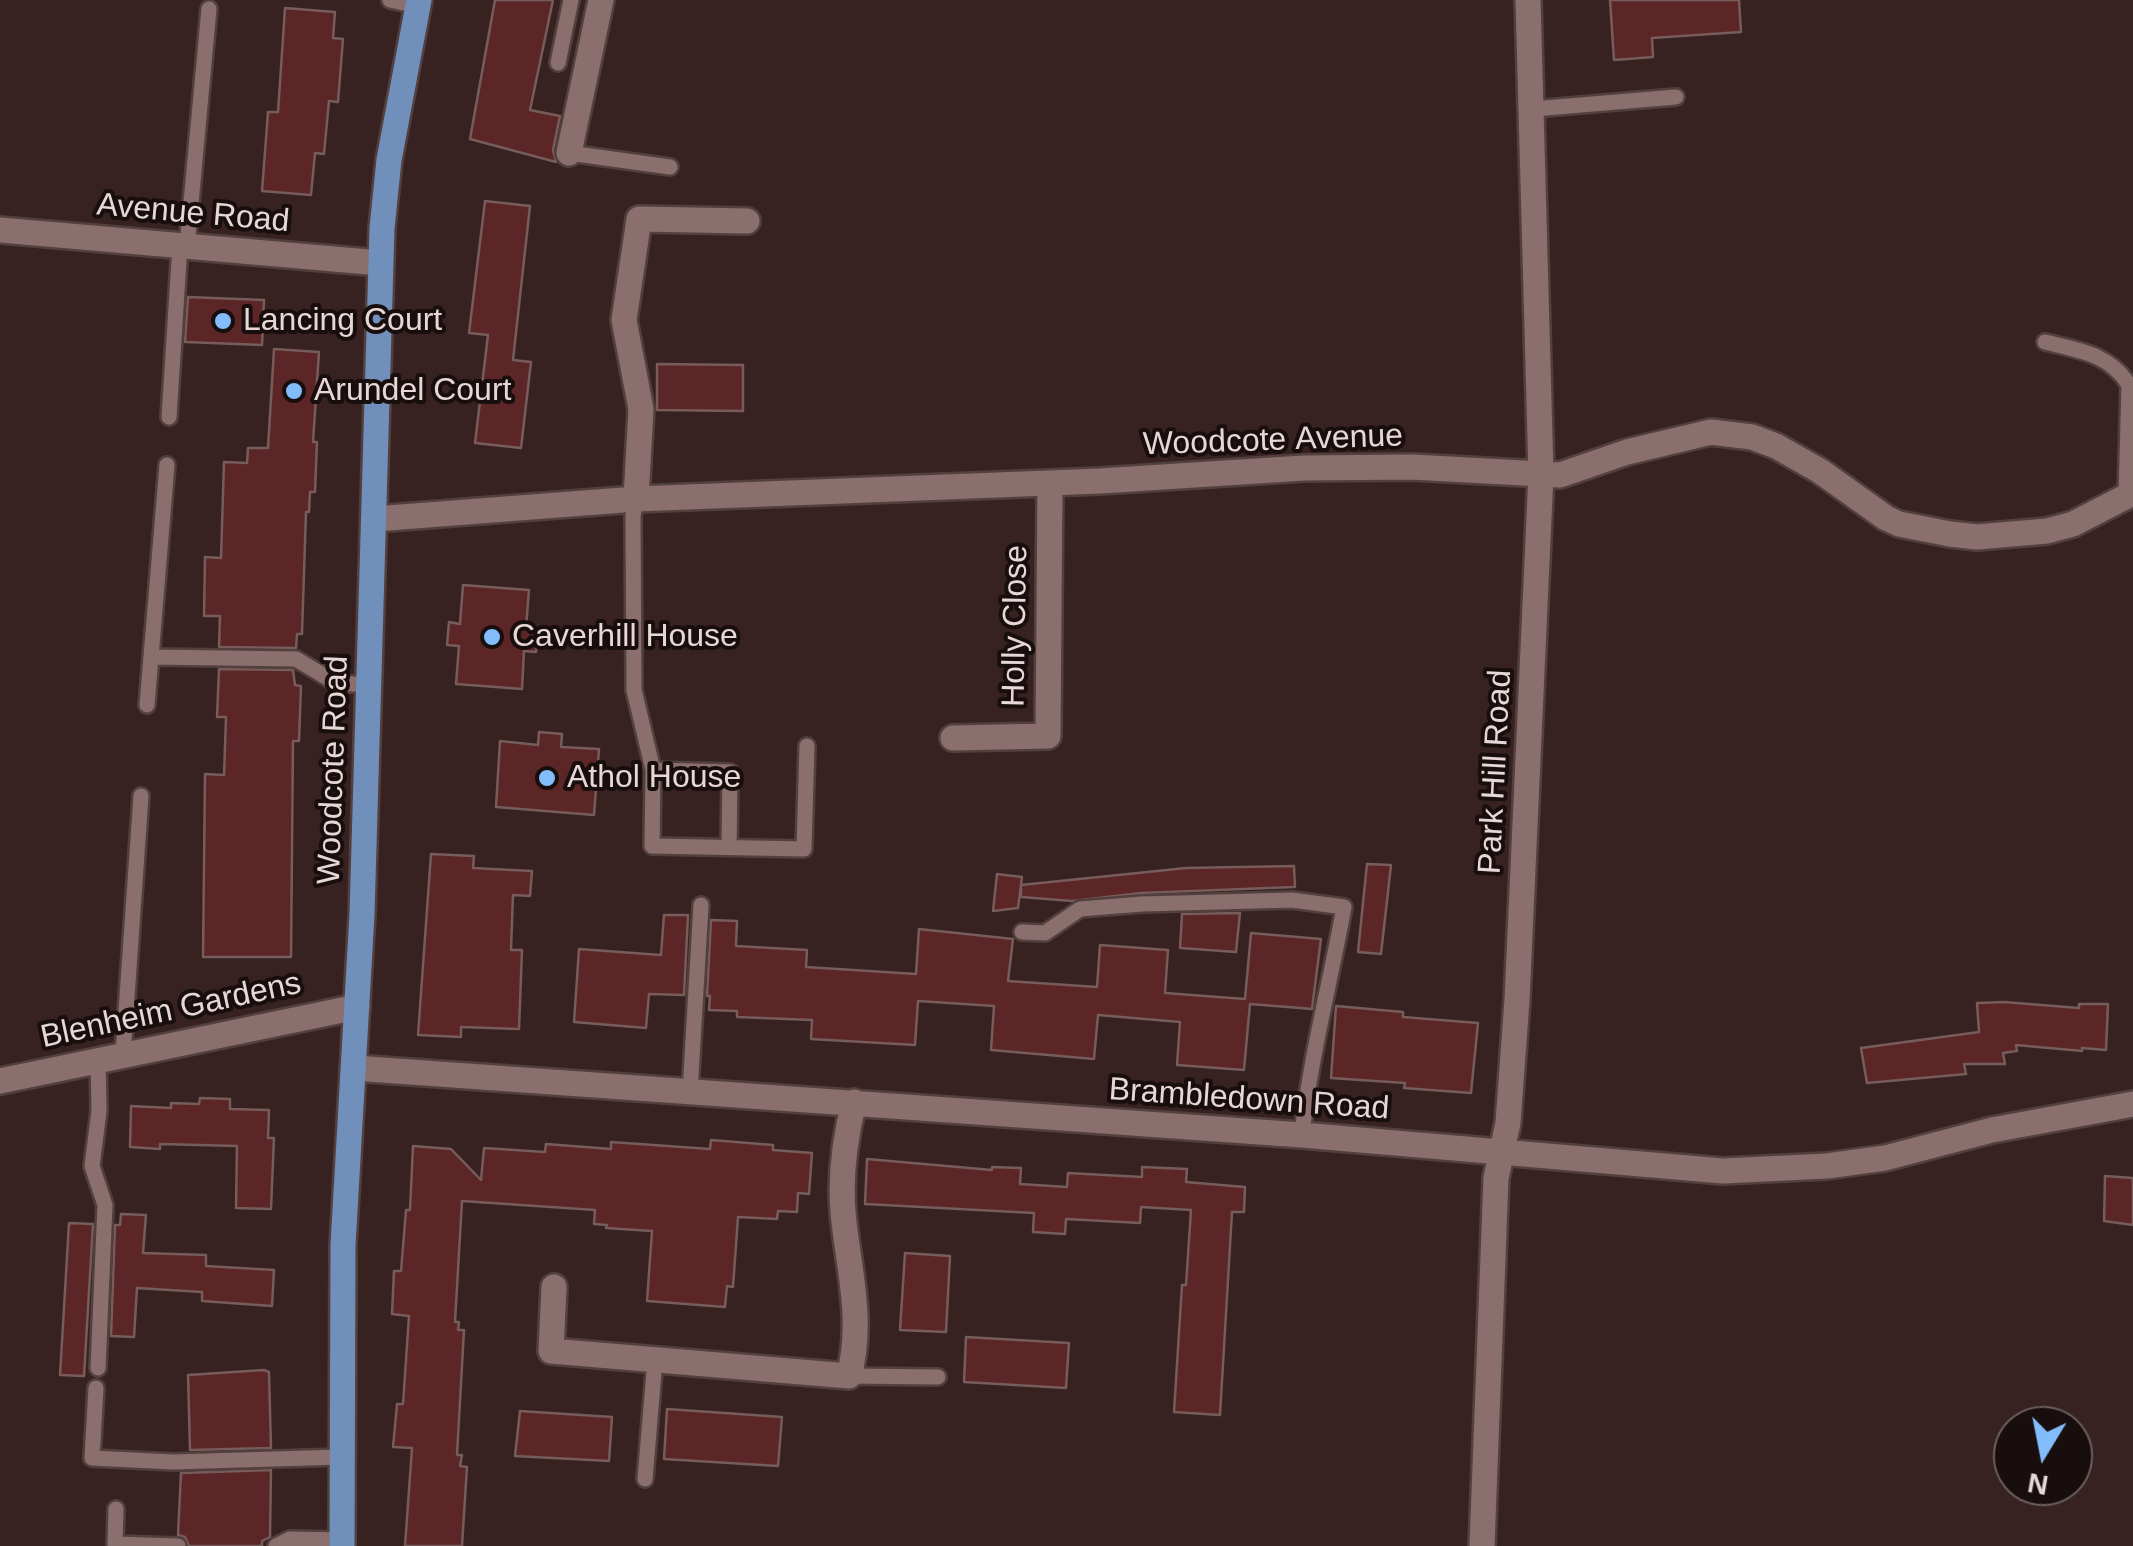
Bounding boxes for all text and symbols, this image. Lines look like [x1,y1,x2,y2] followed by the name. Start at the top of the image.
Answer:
[95,186,291,242] street label: Avenue Road
[243,302,442,340] place label: Lancing Court
[212,310,234,332] marker: Lancing Court
[314,372,511,410] place label: Arundel Court
[283,380,305,402] marker: Arundel Court
[1142,417,1404,465] street label: Woodcote Avenue
[995,545,1037,707] street label: Holly Close
[512,618,738,656] place label: Caverhill House
[481,626,503,648] marker: Caverhill House
[311,655,357,885] street label: Woodcote Road
[1471,669,1521,875] street label: Park Hill Road
[567,759,741,797] place label: Athol House
[536,767,558,789] marker: Athol House
[37,965,305,1057] street label: Blenheim Gardens
[1107,1071,1391,1129] street label: Brambledown Road
[1993,1406,2093,1506] north arrow
[2025,1467,2051,1501] text: N

